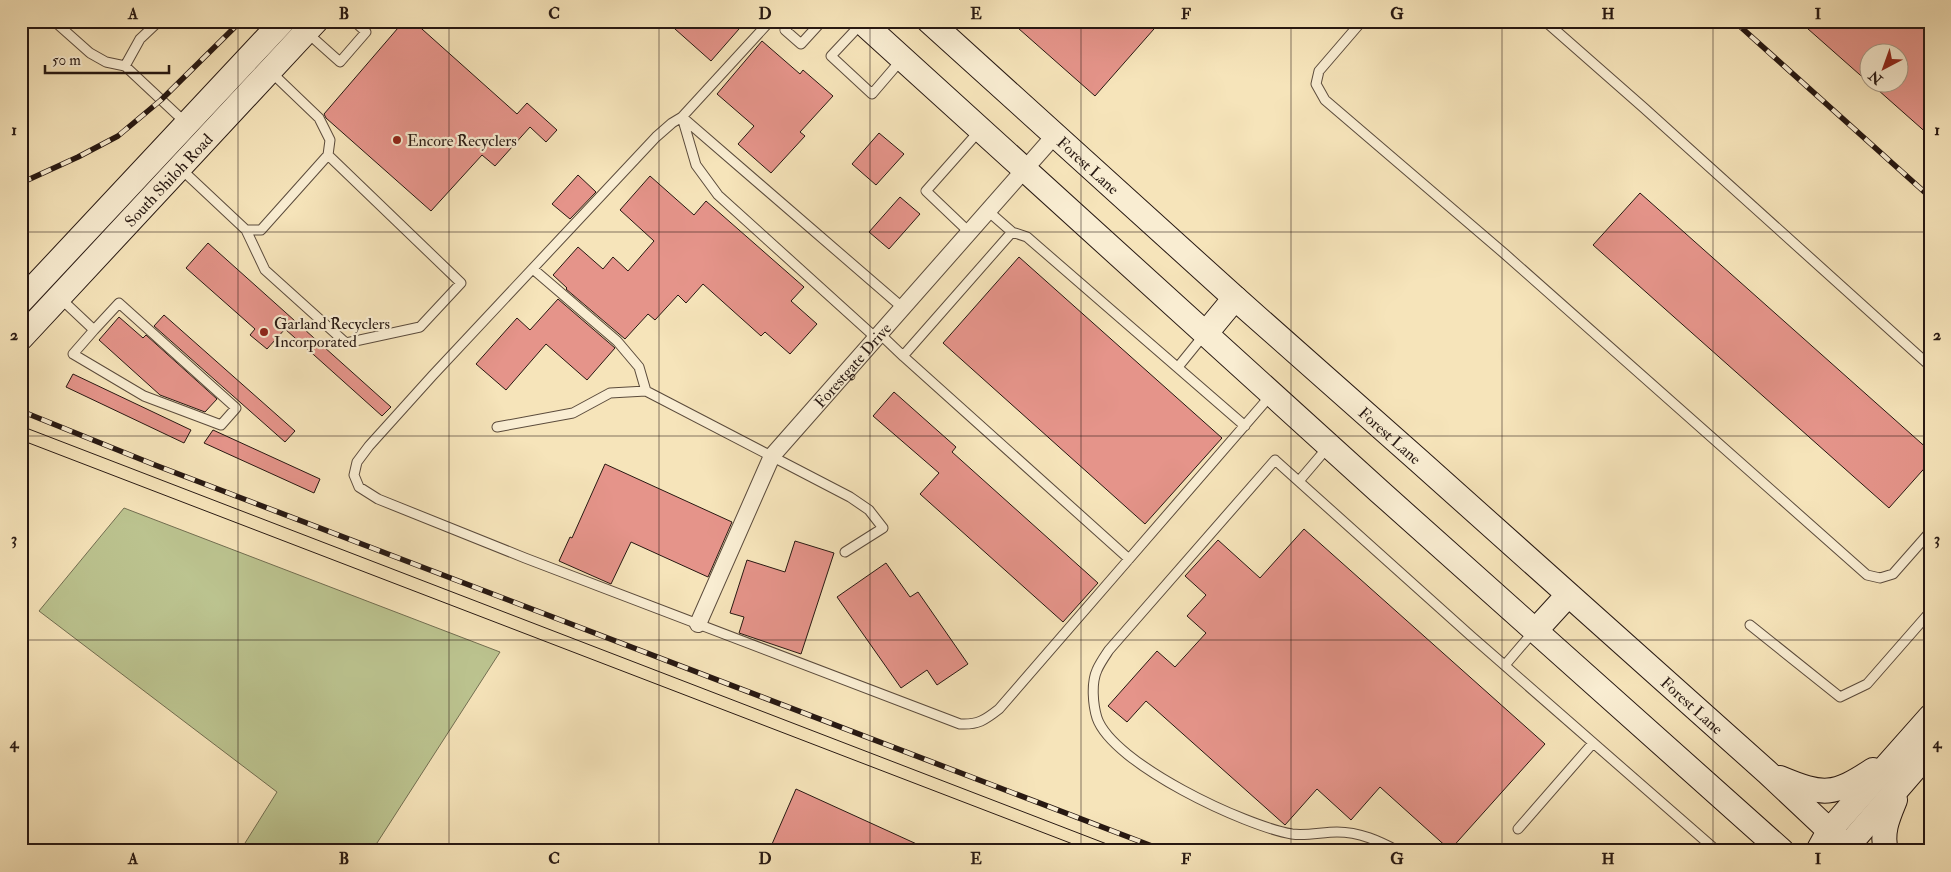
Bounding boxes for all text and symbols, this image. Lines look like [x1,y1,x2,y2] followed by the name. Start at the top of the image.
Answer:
[127,4,139,24] text: A
[339,4,349,24] text: B
[548,4,560,24] text: C
[758,4,772,24] text: D
[970,4,982,24] text: E
[1181,4,1191,24] text: F
[1390,4,1404,24] text: G
[1601,4,1615,24] text: H
[1815,4,1822,24] text: I
[45,42,169,74] scale bar
[1858,42,1908,92] north arrow
[52,51,81,70] text: 50 m
[1865,67,1887,89] text: N
[11,120,17,140] text: 1
[1934,120,1940,140] text: 1
[121,130,217,231] street label: South Shiloh Road
[407,131,517,151] place label: Encore Recyclers
[1052,133,1123,200] street label: Forest Lane
[391,134,403,146] marker: Encore Recyclers
[274,314,390,353] place label: Garland Recyclers Incorporated
[810,319,896,412] street label: Forestgate Drive
[10,325,18,345] text: 2
[1933,325,1941,345] text: 2
[258,326,270,338] marker: Garland Recyclers Incorporated
[1354,403,1425,469] street label: Forest Lane
[11,529,17,549] text: 3
[1934,529,1940,549] text: 3
[1656,673,1727,739] street label: Forest Lane
[9,733,20,753] text: 4
[1932,733,1943,753] text: 4
[127,849,139,869] text: A
[339,849,349,869] text: B
[548,849,560,869] text: C
[758,849,772,869] text: D
[970,849,982,869] text: E
[1181,849,1191,869] text: F
[1390,849,1404,869] text: G
[1601,849,1615,869] text: H
[1815,849,1822,869] text: I

